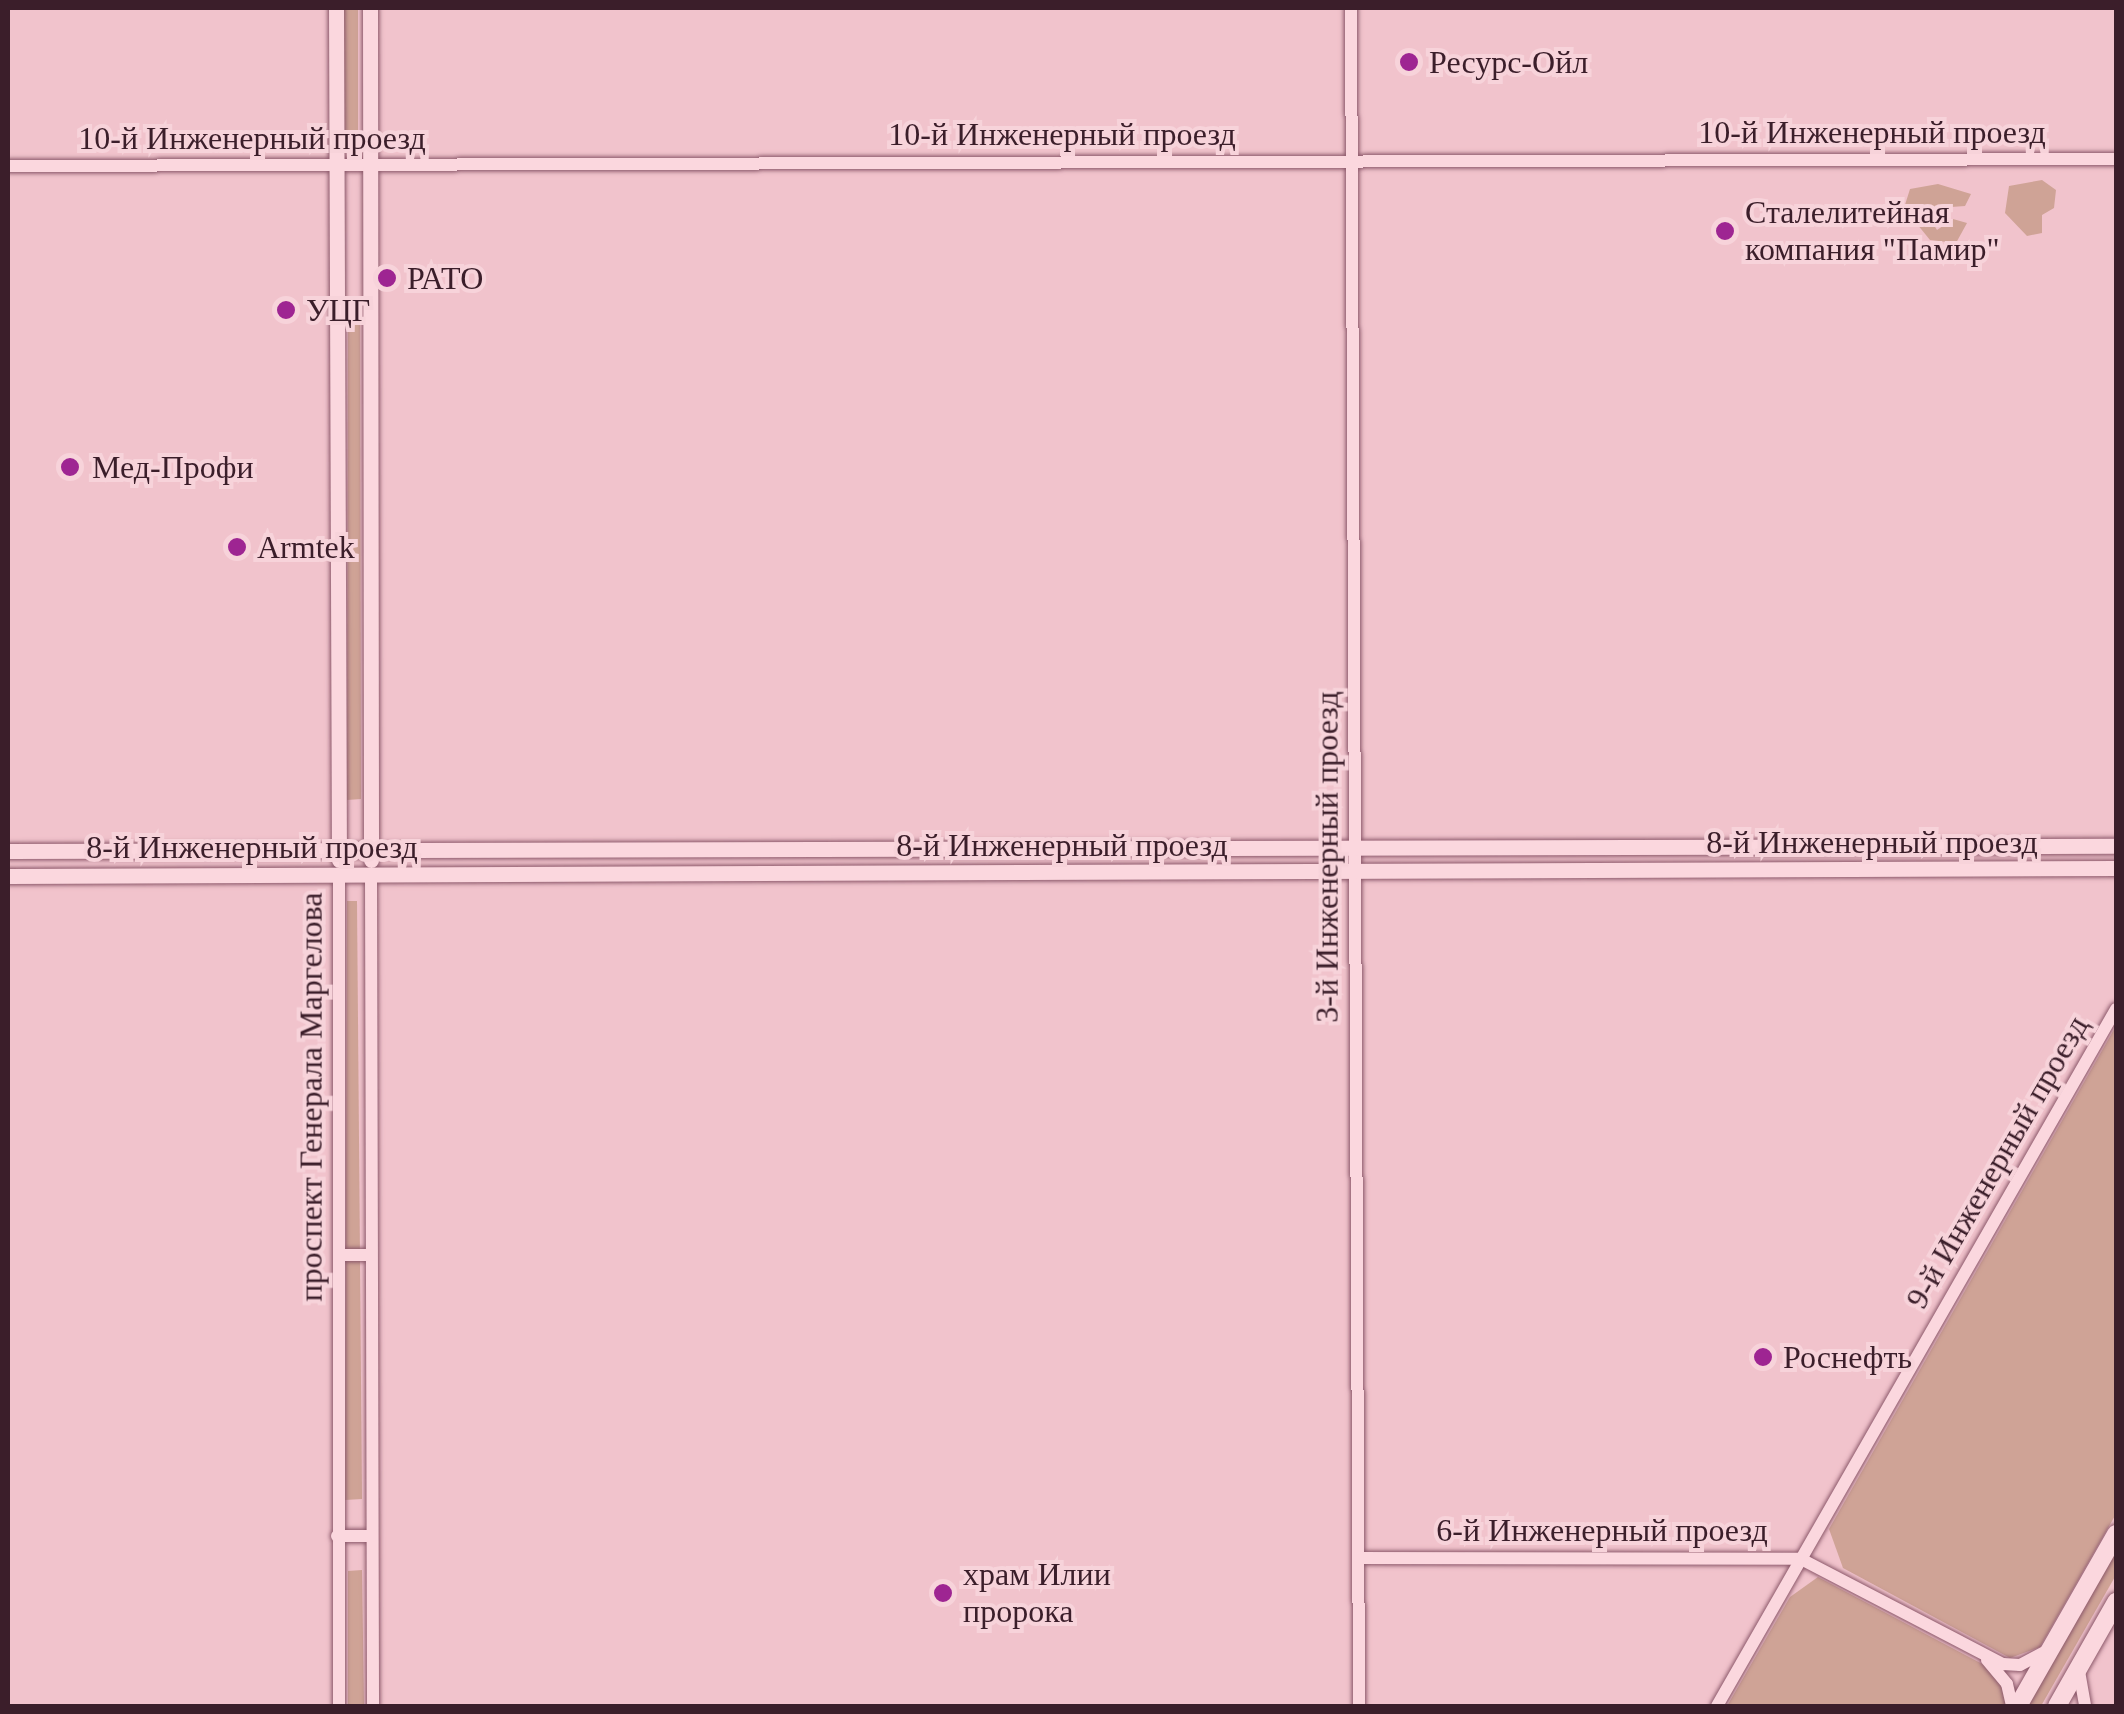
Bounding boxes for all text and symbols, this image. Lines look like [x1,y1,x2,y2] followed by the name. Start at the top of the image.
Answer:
[1429,43,1588,81] place label: Ресурс-Ойл
[1398,51,1420,73] marker: Ресурс-Ойл
[1698,113,2046,151] street label: 10-й Инженерный проезд
[888,115,1236,153] street label: 10-й Инженерный проезд
[78,119,426,157] street label: 10-й Инженерный проезд
[1745,194,2000,269] place label: Сталелитейная компания "Памир"
[1714,220,1736,242] marker: Сталелитейная компания "Памир"
[407,259,483,297] place label: РАТО
[376,267,398,289] marker: РАТО
[306,291,370,329] place label: УЦГ
[275,299,297,321] marker: УЦГ
[92,448,254,486] place label: Мед-Профи
[57,454,83,480] marker: Мед-Профи
[257,528,355,566] place label: Armtek
[226,536,248,558] marker: Armtek
[1308,691,1346,1023] street label: 3-й Инженерный проезд
[1706,823,2038,861] street label: 8-й Инженерный проезд
[896,826,1228,864] street label: 8-й Инженерный проезд
[86,828,418,866] street label: 8-й Инженерный проезд
[292,892,330,1302] street label: проспект Генерала Маргелова
[1898,1009,2096,1315] street label: 9-й Инженерный проезд
[1783,1338,1912,1376] place label: Роснефть
[1752,1346,1774,1368] marker: Роснефть
[1436,1511,1768,1549] street label: 6-й Инженерный проезд
[963,1556,1111,1631] place label: храм Илии пророка
[932,1582,954,1604] marker: храм Илии пророка

